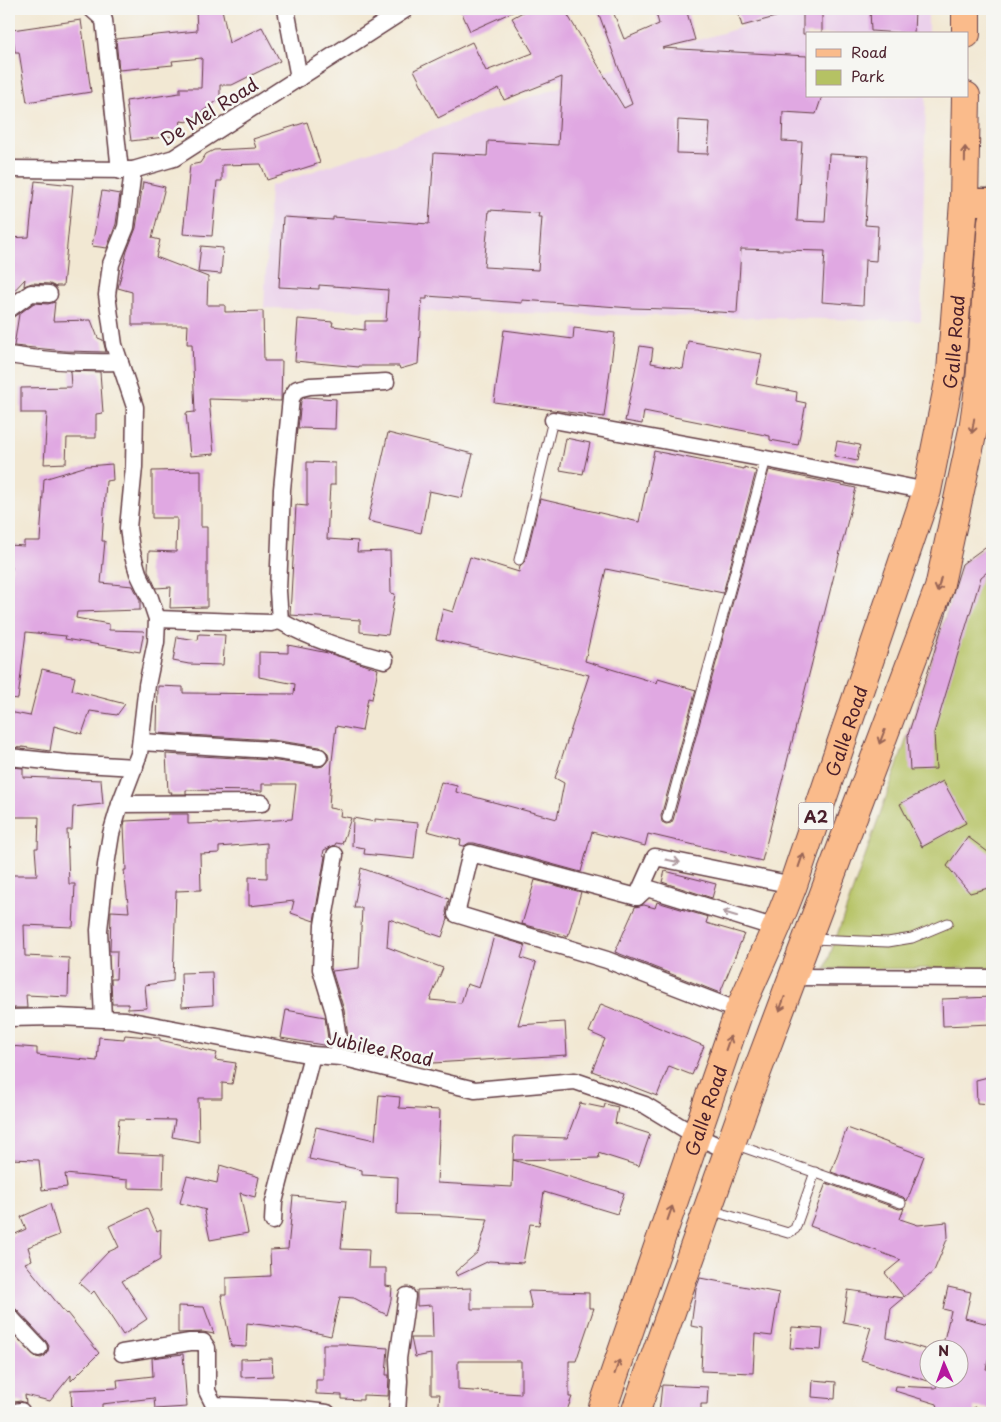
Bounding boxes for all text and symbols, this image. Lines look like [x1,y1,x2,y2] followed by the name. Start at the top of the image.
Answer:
[806,32,968,98] legend
[851,40,887,63] text: Road
[851,64,885,87] text: Park
[155,70,263,152] street label: De Mel Road
[961,146,970,162] one-way arrow
[934,294,970,391] street label: Galle Road
[968,417,978,433] one-way arrow
[934,576,943,592] one-way arrow
[817,682,873,780] street label: Galle Road
[877,729,887,744] one-way arrow
[798,802,834,829] road number: A2
[797,852,807,868] one-way arrow
[665,857,681,866] one-way arrow
[722,908,738,918] one-way arrow
[777,995,786,1011] one-way arrow
[324,1024,436,1072] street label: Jubilee Road
[724,1035,734,1051] one-way arrow
[677,1061,733,1159] street label: Galle Road
[666,1206,675,1222] one-way arrow
[918,1340,968,1390] north arrow
[938,1340,949,1361] text: N
[613,1360,622,1375] one-way arrow

